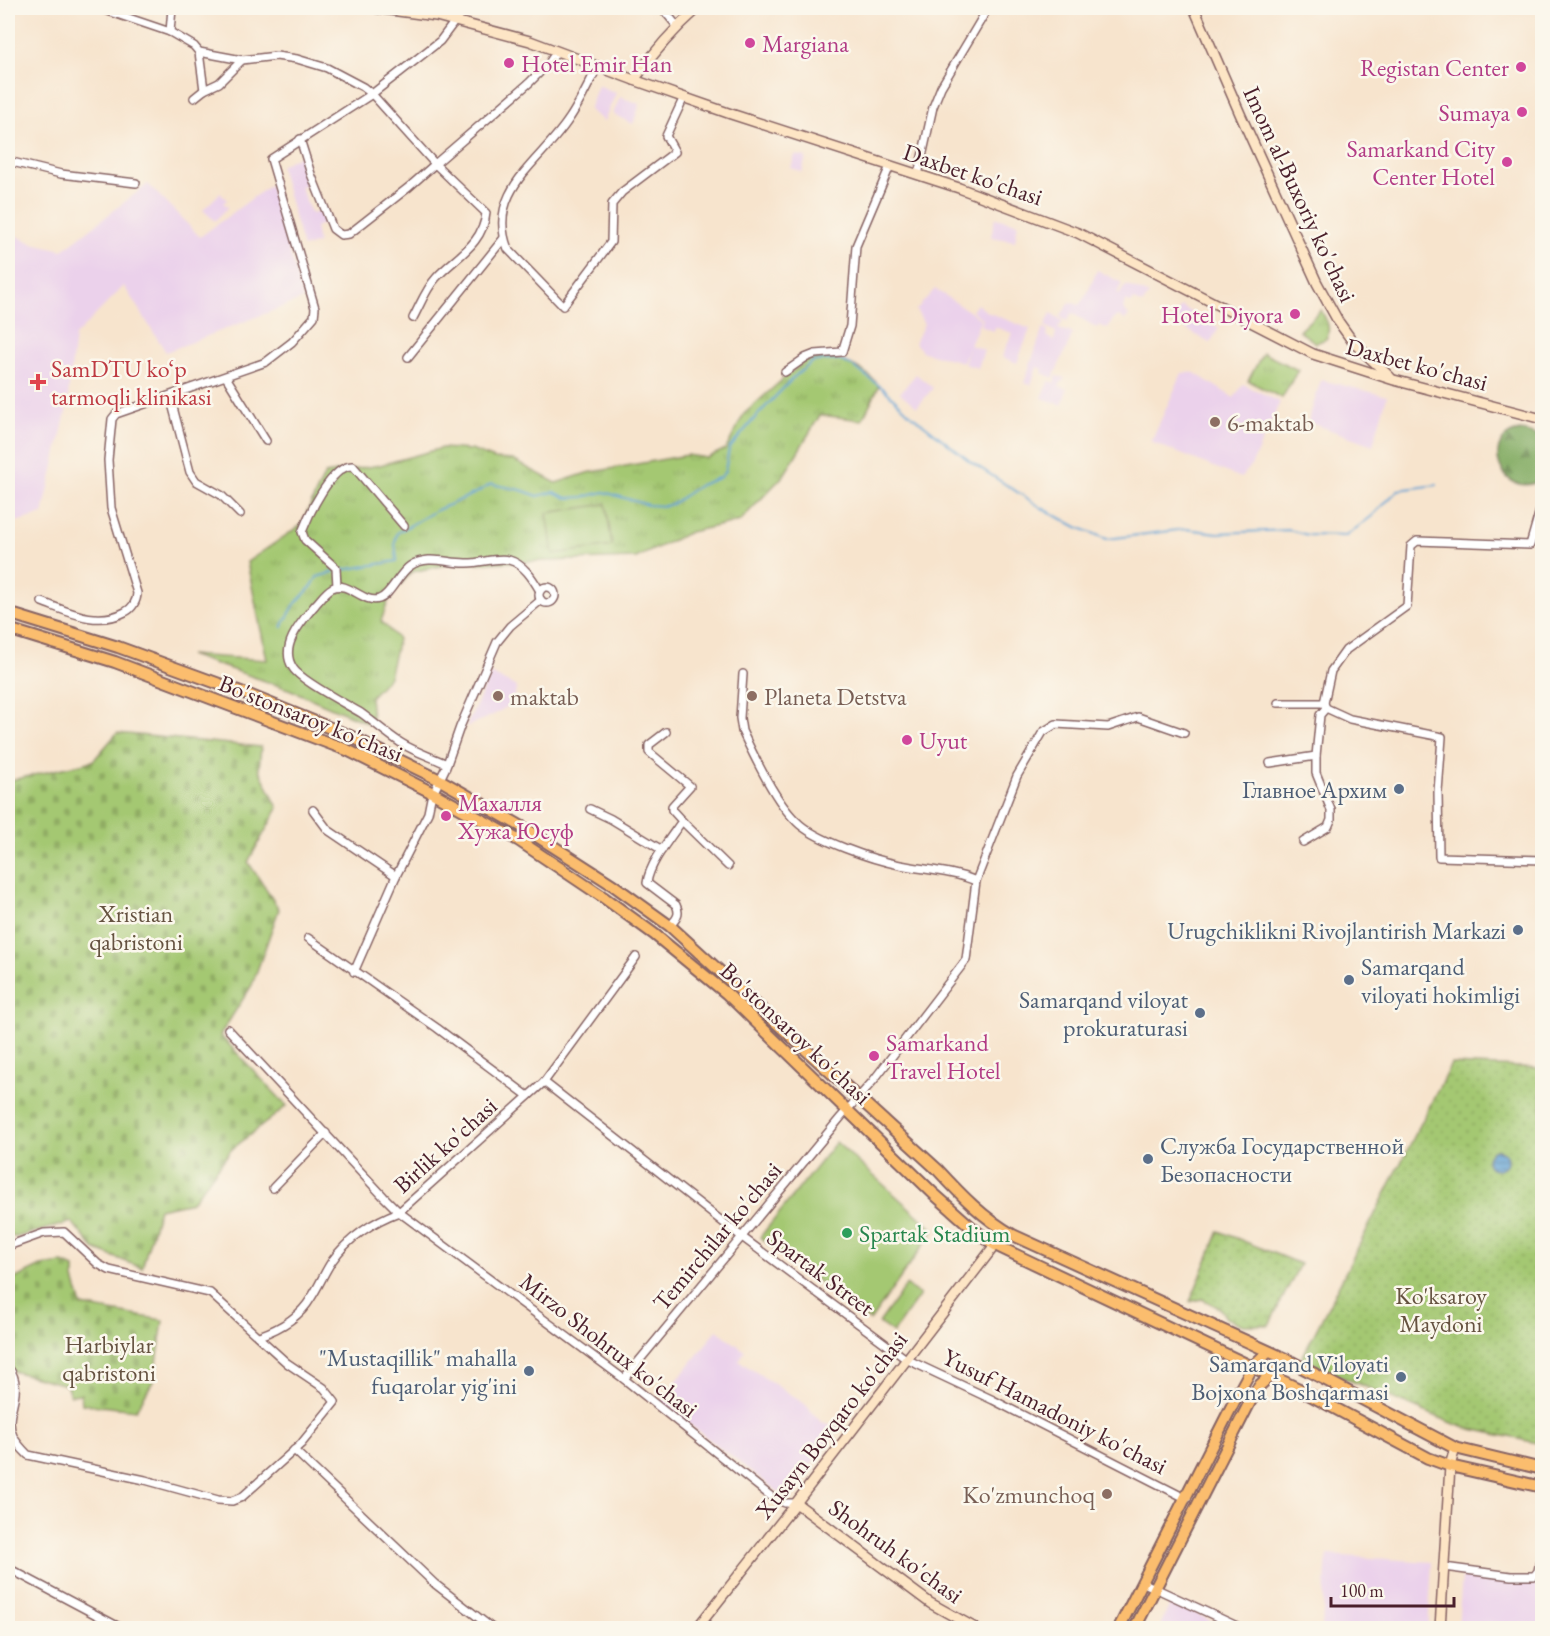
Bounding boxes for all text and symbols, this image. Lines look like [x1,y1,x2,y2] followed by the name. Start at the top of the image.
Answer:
[762,28,849,59] place label: Margiana
[743,36,757,50] marker: Margiana
[521,48,673,79] place label: Hotel Emir Han
[1360,52,1509,83] place label: Registan Center
[502,56,516,70] marker: Hotel Emir Han
[1514,60,1528,74] marker: Registan Center
[1236,81,1364,307] street label: Imom al-Buxoriy ko'chasi
[1438,97,1510,128] place label: Sumaya
[1515,105,1529,119] marker: Sumaya
[1347,133,1495,192] place label: Samarkand City Center Hotel
[899,136,1047,212] street label: Daxbet ko'chasi
[1500,155,1514,169] marker: Samarkand City Center Hotel
[1161,299,1283,330] place label: Hotel Diyora
[1288,307,1302,321] marker: Hotel Diyora
[1343,330,1491,398] street label: Daxbet ko'chasi
[51,353,212,412] place label: SamDTU ko‘p tarmoqli klinikasi
[29,373,47,391] marker: SamDTU ko‘p tarmoqli klinikasi
[1227,407,1314,438] place label: 6-maktab
[1208,415,1222,429] marker: 6-maktab
[214,667,408,769] street label: Bo'stonsaroy ko'chasi
[510,681,579,712] place label: maktab
[764,681,907,712] place label: Planeta Detstva
[491,689,505,703] marker: maktab
[745,689,759,703] marker: Planeta Detstva
[919,725,968,756] place label: Uyut
[900,733,914,747] marker: Uyut
[1242,774,1387,805] place label: Главное Архим
[1392,782,1406,796] marker: Главное Архим
[457,787,574,846] place label: Махалля Хужа Юсуф
[439,809,453,823] marker: Махалля Хужа Юсуф
[89,898,183,957] park label: Xristian qabristoni
[1167,915,1506,946] place label: Urugchiklikni Rivojlantirish Markazi
[1511,923,1525,937] marker: Urugchiklikni Rivojlantirish Markazi
[1361,951,1520,1010] place label: Samarqand viloyati hokimligi
[714,955,878,1111] street label: Bo'stonsaroy ko'chasi
[1342,973,1356,987] marker: Samarqand viloyati hokimligi
[1019,984,1188,1043] place label: Samarqand viloyat prokuraturasi
[1193,1006,1207,1020] marker: Samarqand viloyat prokuraturasi
[886,1027,1001,1086] place label: Samarkand Travel Hotel
[867,1049,881,1063] marker: Samarkand Travel Hotel
[387,1090,503,1200] street label: Birlik ko'chasi
[1160,1130,1404,1189] place label: Служба Государственной Безопасности
[1141,1152,1155,1166] marker: Служба Государственной Безопасности
[646,1155,788,1317] street label: Temirchilar ko'chasi
[859,1218,1011,1249] place label: Spartak Stadium
[761,1222,881,1323] street label: Spartak Street
[840,1226,854,1240] marker: Spartak Stadium
[514,1266,704,1424] street label: Mirzo Shohrux ko'chasi
[1395,1280,1487,1339] park label: Ko'ksaroy Maydoni
[747,1325,914,1526] street label: Xusayn Boyqaro ko'chasi
[62,1329,156,1388] park label: Harbiylar qabristoni
[938,1341,1173,1481] street label: Yusuf Hamadoniy ko'chasi
[319,1342,517,1401] place label: "Mustaqillik" mahalla fuqarolar yig'ini
[1191,1348,1389,1407] place label: Samarqand Viloyati Bojxona Boshqarmasi
[522,1364,536,1378] marker: "Mustaqillik" mahalla fuqarolar yig'ini
[1394,1370,1408,1384] marker: Samarqand Viloyati Bojxona Boshqarmasi
[962,1479,1095,1510] place label: Ko'zmunchoq
[1100,1487,1114,1501] marker: Ko'zmunchoq
[823,1492,969,1610] street label: Shohruh ko'chasi
[1331,1570,1454,1608] scale bar
[1340,1579,1384,1602] text: 100 m

